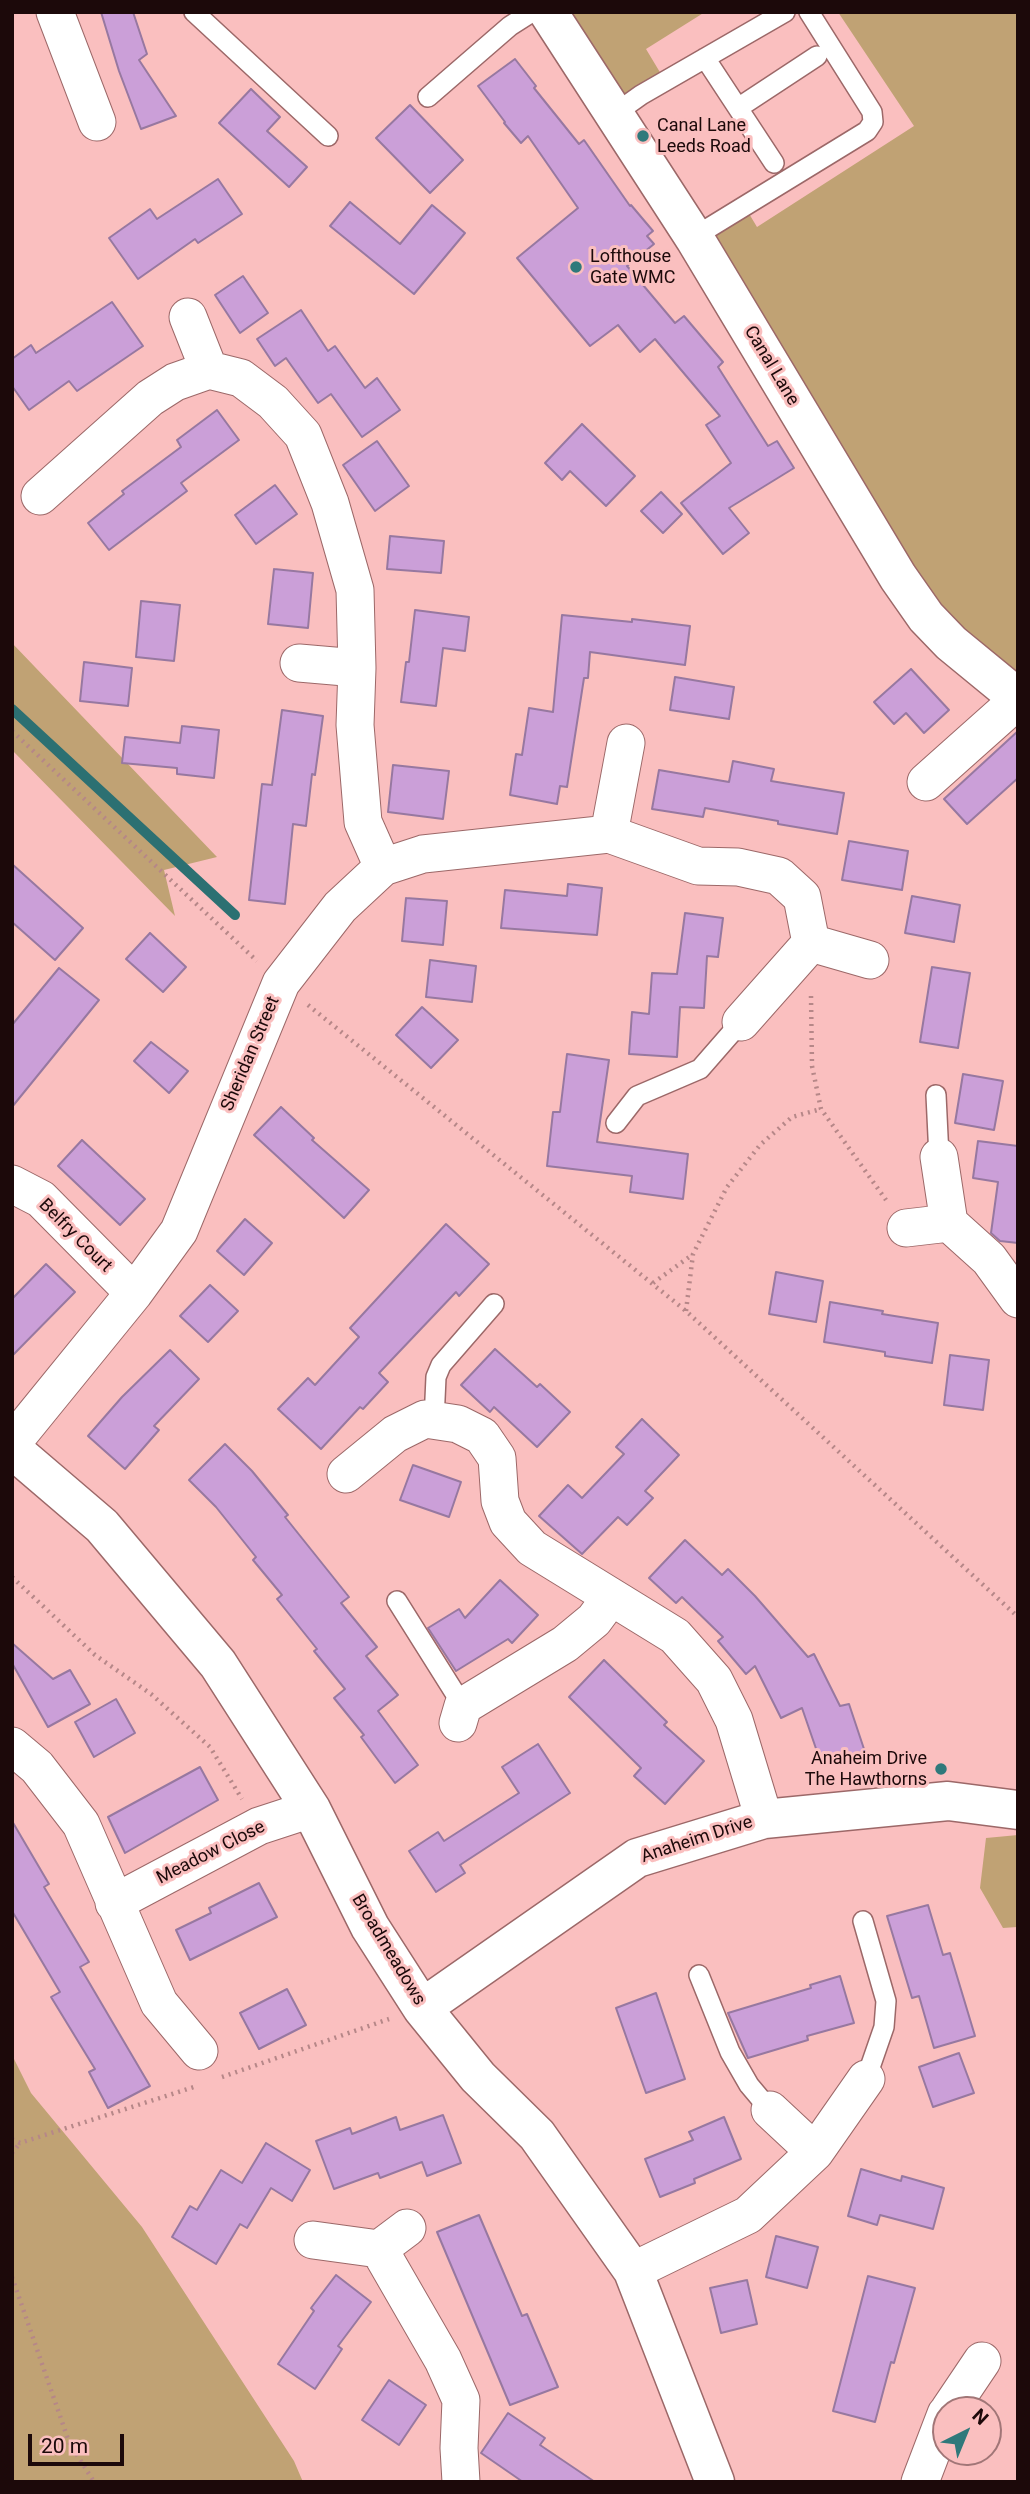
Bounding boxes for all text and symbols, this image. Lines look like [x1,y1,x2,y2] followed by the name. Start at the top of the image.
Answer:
[657,115,751,158] place label: Canal Lane Leeds Road
[635,128,651,144] marker: Canal Lane Leeds Road
[590,246,675,288] place label: Lofthouse Gate WMC
[568,259,584,275] marker: Lofthouse Gate WMC
[739,322,803,410] street label: Canal Lane
[217,993,285,1115] street label: Sheridan Street
[34,1195,116,1277] street label: Belfry Court
[805,1748,927,1790] place label: Anaheim Drive The Hawthorns
[933,1761,949,1777] marker: Anaheim Drive The Hawthorns
[639,1812,755,1868] street label: Anaheim Drive
[153,1816,269,1890] street label: Meadow Close
[346,1891,430,2009] street label: Broadmeadows
[932,2396,1002,2466] north arrow
[968,2404,993,2430] text: N
[32,2420,128,2464] scale bar
[41,2434,88,2458] text: 20 m

